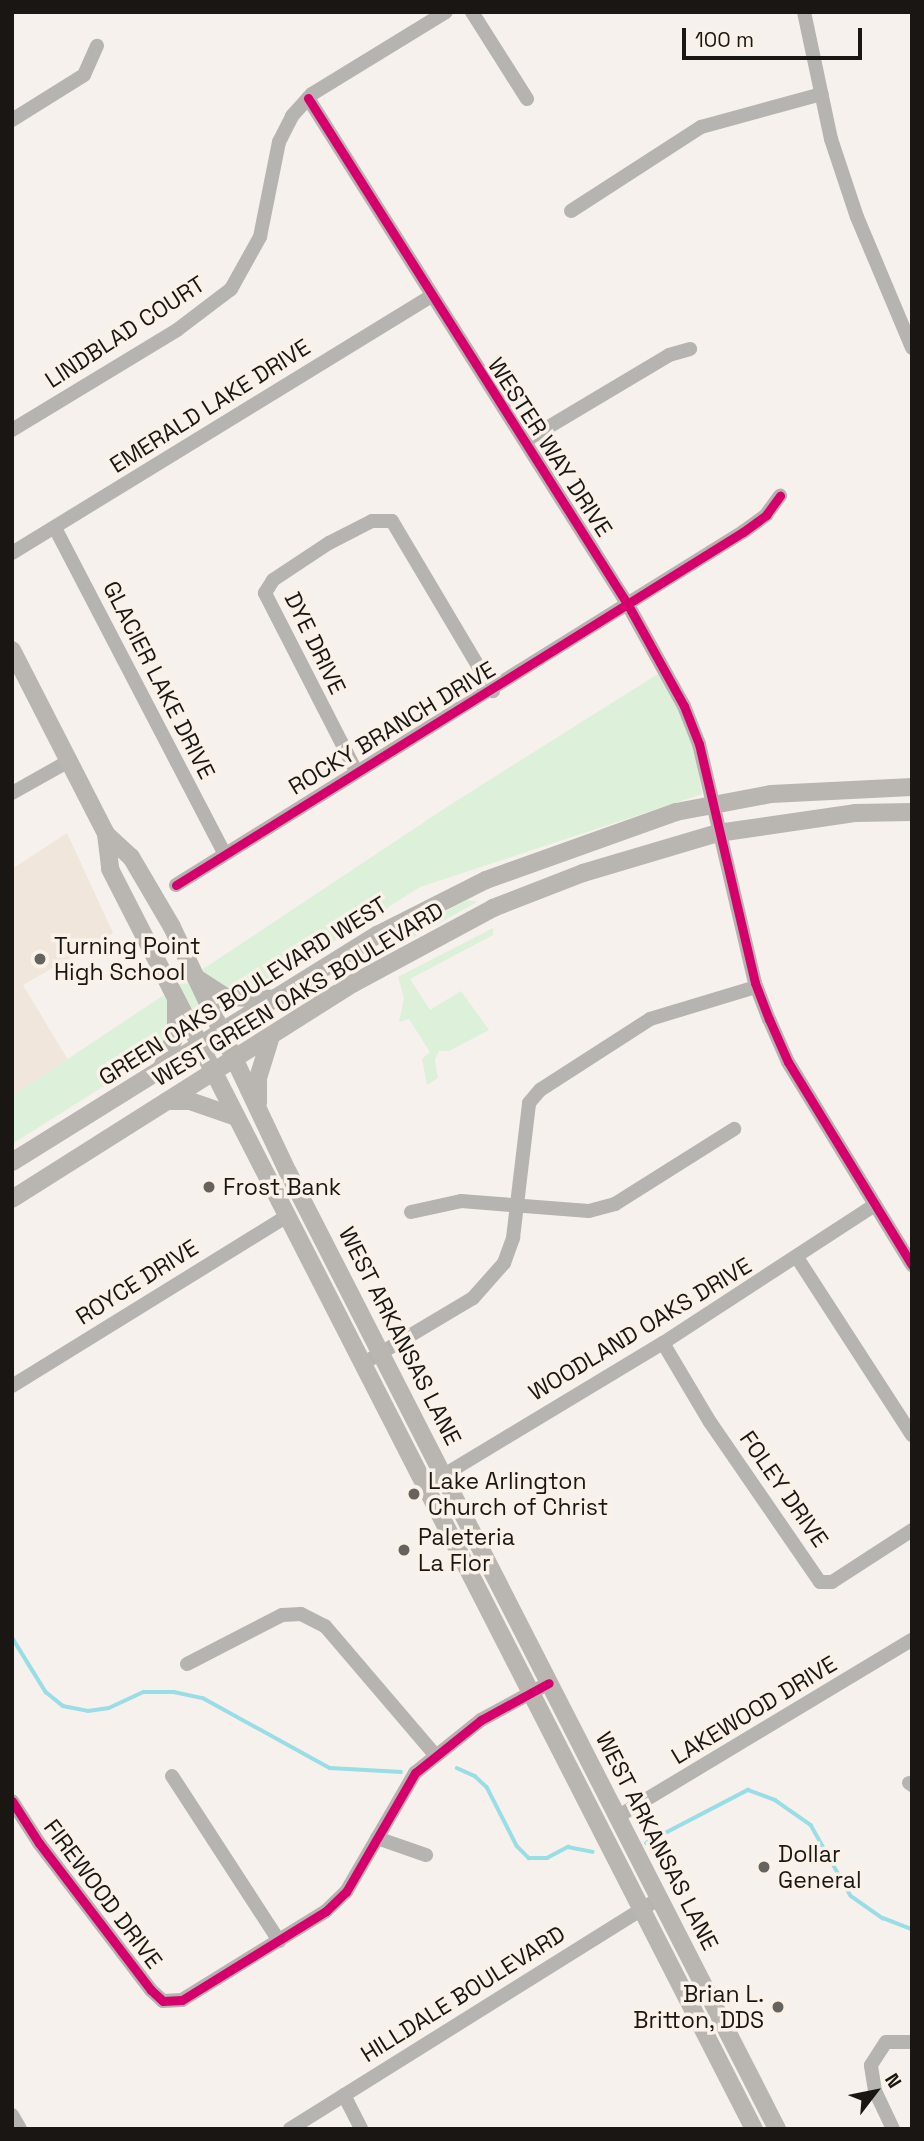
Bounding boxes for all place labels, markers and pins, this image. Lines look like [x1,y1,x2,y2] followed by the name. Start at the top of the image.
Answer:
[54,932,201,986] place label: Turning Point High School
[32,951,48,967] marker: Turning Point High School
[223,1173,341,1201] place label: Frost Bank
[201,1179,217,1195] marker: Frost Bank
[428,1467,608,1521] place label: Lake Arlington Church of Christ
[406,1486,422,1502] marker: Lake Arlington Church of Christ
[418,1523,515,1577] place label: Paleteria La Flor
[396,1542,412,1558] marker: Paleteria La Flor
[778,1840,862,1894] place label: Dollar General
[756,1859,772,1875] marker: Dollar General
[632,1980,764,2034] place label: Brian L. Britton, DDS
[770,1999,786,2015] marker: Brian L. Britton, DDS

